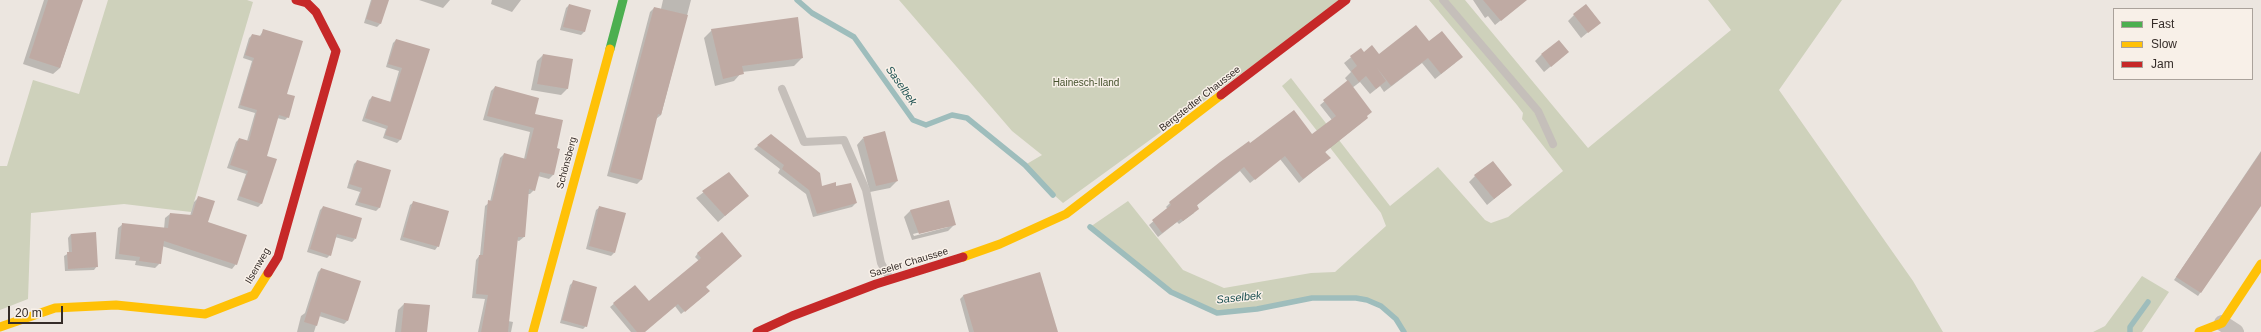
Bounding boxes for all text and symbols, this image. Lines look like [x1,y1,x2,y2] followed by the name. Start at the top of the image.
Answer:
[2113,8,2253,80] legend
[2151,17,2174,31] text: Fast
[2151,37,2177,51] text: Slow
[2151,57,2174,71] text: Jam
[883,64,919,108] water label: Saselbek
[1157,64,1243,134] street label: Bergstedter Chaussee
[1053,77,1119,89] park label: Hainesch-Iland
[554,136,580,190] street label: Schönsberg
[868,245,950,281] street label: Saseler Chaussee
[243,246,273,286] street label: Ilsenweg
[1216,289,1262,307] water label: Saselbek
[10,298,65,324] scale bar
[15,306,42,320] text: 20 m

